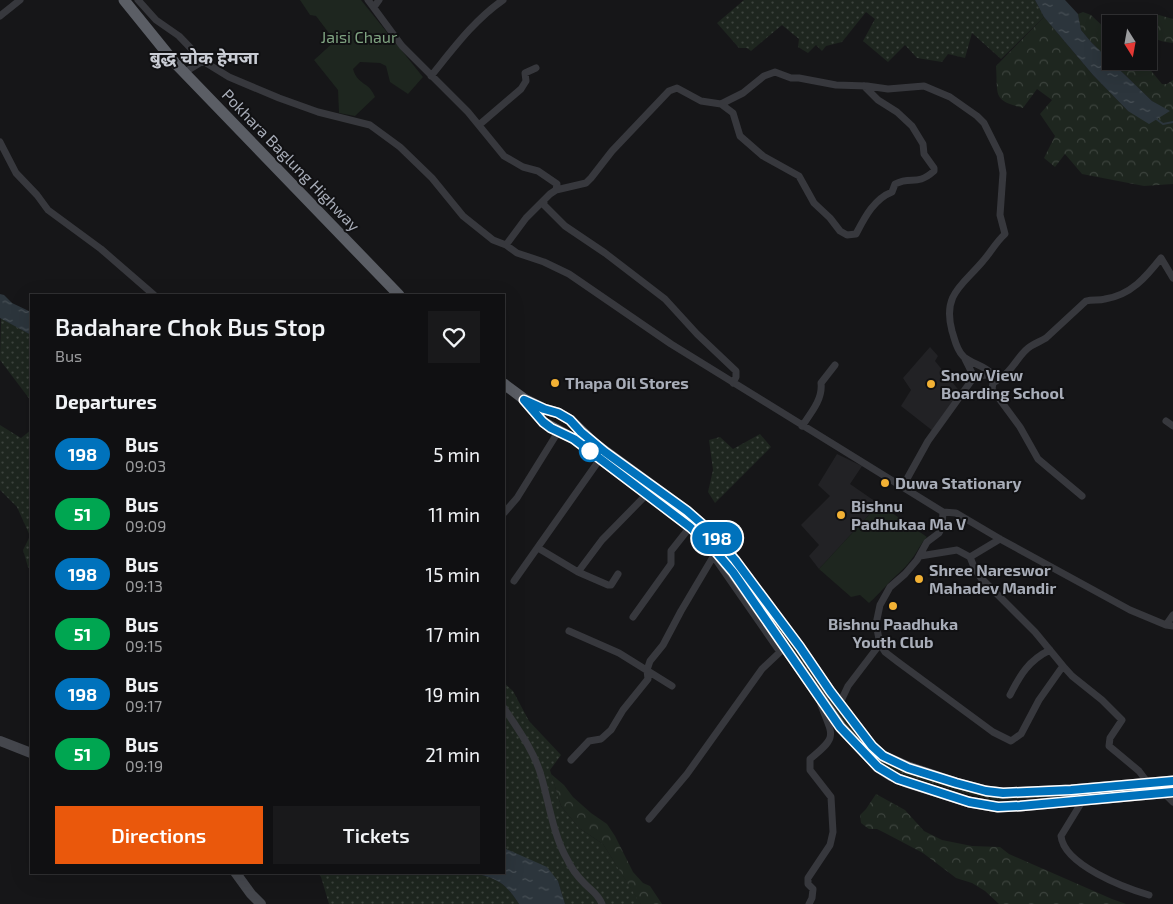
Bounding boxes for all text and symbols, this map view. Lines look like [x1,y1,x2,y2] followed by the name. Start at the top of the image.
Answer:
[1102,15,1158,70] north arrow
[1102,15,1157,70] map controls
[321,27,398,46] park label: Jaisi Chaur
[150,46,259,69] district label: बुद्ध चोक हेमजा
[219,85,365,235] street label: Pokhara Baglung Highway
[428,311,480,363] button: heart
[55,312,325,341] text: Badahare Chok Bus Stop
[55,346,82,365] text: Bus
[941,365,1065,402] place label: Snow View Boarding School
[565,373,689,392] place label: Thapa Oil Stores
[549,377,561,389] marker: Thapa Oil Stores
[925,378,937,390] marker: Snow View Boarding School
[55,390,157,413] text: Departures
[125,433,159,456] text: Bus
[579,440,601,462] unlabelled marker
[68,443,97,465] text: 198
[433,443,480,466] text: 5 min
[125,456,166,475] text: 09:03
[895,473,1022,493] place label: Duwa Stationary
[879,477,891,489] marker: Duwa Stationary
[125,493,159,516] text: Bus
[851,496,967,533] place label: Bishnu Padhukaa Ma V
[74,503,91,525] text: 51
[428,503,480,526] text: 11 min
[835,509,847,521] marker: Bishnu Padhukaa Ma V
[125,516,166,535] text: 09:09
[688,522,746,554] line badge: 198
[702,527,732,549] text: 198
[125,553,159,576] text: Bus
[929,560,1056,597] place label: Shree Nareswor Mahadev Mandir
[68,563,97,585] text: 198
[426,563,480,586] text: 15 min
[913,573,925,585] marker: Shree Nareswor Mahadev Mandir
[125,576,163,595] text: 09:13
[887,600,899,612] marker: Bishnu Paadhuka Youth Club
[125,613,159,636] text: Bus
[828,614,958,651] place label: Bishnu Paadhuka Youth Club
[74,623,91,645] text: 51
[426,623,480,646] text: 17 min
[125,636,163,655] text: 09:15
[125,673,159,696] text: Bus
[68,683,97,705] text: 198
[425,683,480,706] text: 19 min
[125,696,162,715] text: 09:17
[125,733,159,756] text: Bus
[74,743,91,765] text: 51
[425,743,480,766] text: 21 min
[125,756,163,775] text: 09:19
[55,806,263,864] button: Directions
[273,806,480,864] button: Tickets

